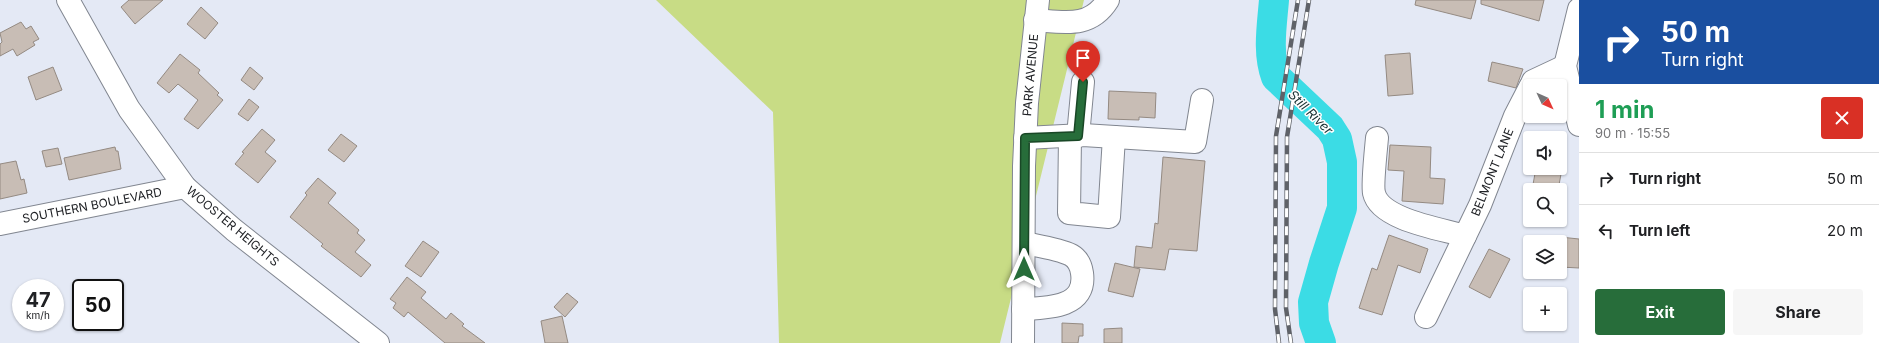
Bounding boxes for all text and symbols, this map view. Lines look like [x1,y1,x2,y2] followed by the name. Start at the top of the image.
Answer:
[1661,15,1730,49] text: 50 m
[1595,16,1647,68] icon: right
[1019,33,1041,117] street label: PARK AVENUE
[1066,41,1100,82] pin
[1072,47,1094,69] icon: arrive
[1661,49,1744,70] text: Turn right
[1523,79,1567,123] north arrow
[1523,79,1567,331] map controls
[1285,86,1337,138] water label: Still River
[1595,95,1654,124] text: 1 min
[1821,97,1863,139] button: close
[1595,125,1670,141] text: 90 m · 15:55
[1468,126,1516,218] street label: BELMONT LANE
[1523,131,1567,175] button: sound
[1595,168,1617,190] icon: right
[1629,169,1701,188] text: Turn right
[1827,169,1863,188] text: 50 m
[184,183,283,269] street label: WOOSTER HEIGHTS
[1523,183,1567,227] button: search
[21,184,163,226] street label: SOUTHERN BOULEVARD
[1595,220,1617,242] icon: left
[1629,221,1690,240] text: Turn left
[1827,221,1863,240] text: 20 m
[1523,235,1567,279] button: layers
[1003,248,1045,290] position arrow
[72,279,124,331] speed limit sign: 50
[1523,287,1567,331] button: +
[25,288,51,312] text: 47
[1595,289,1725,335] button: Exit
[1733,289,1863,335] button: Share
[26,309,50,321] text: km/h

